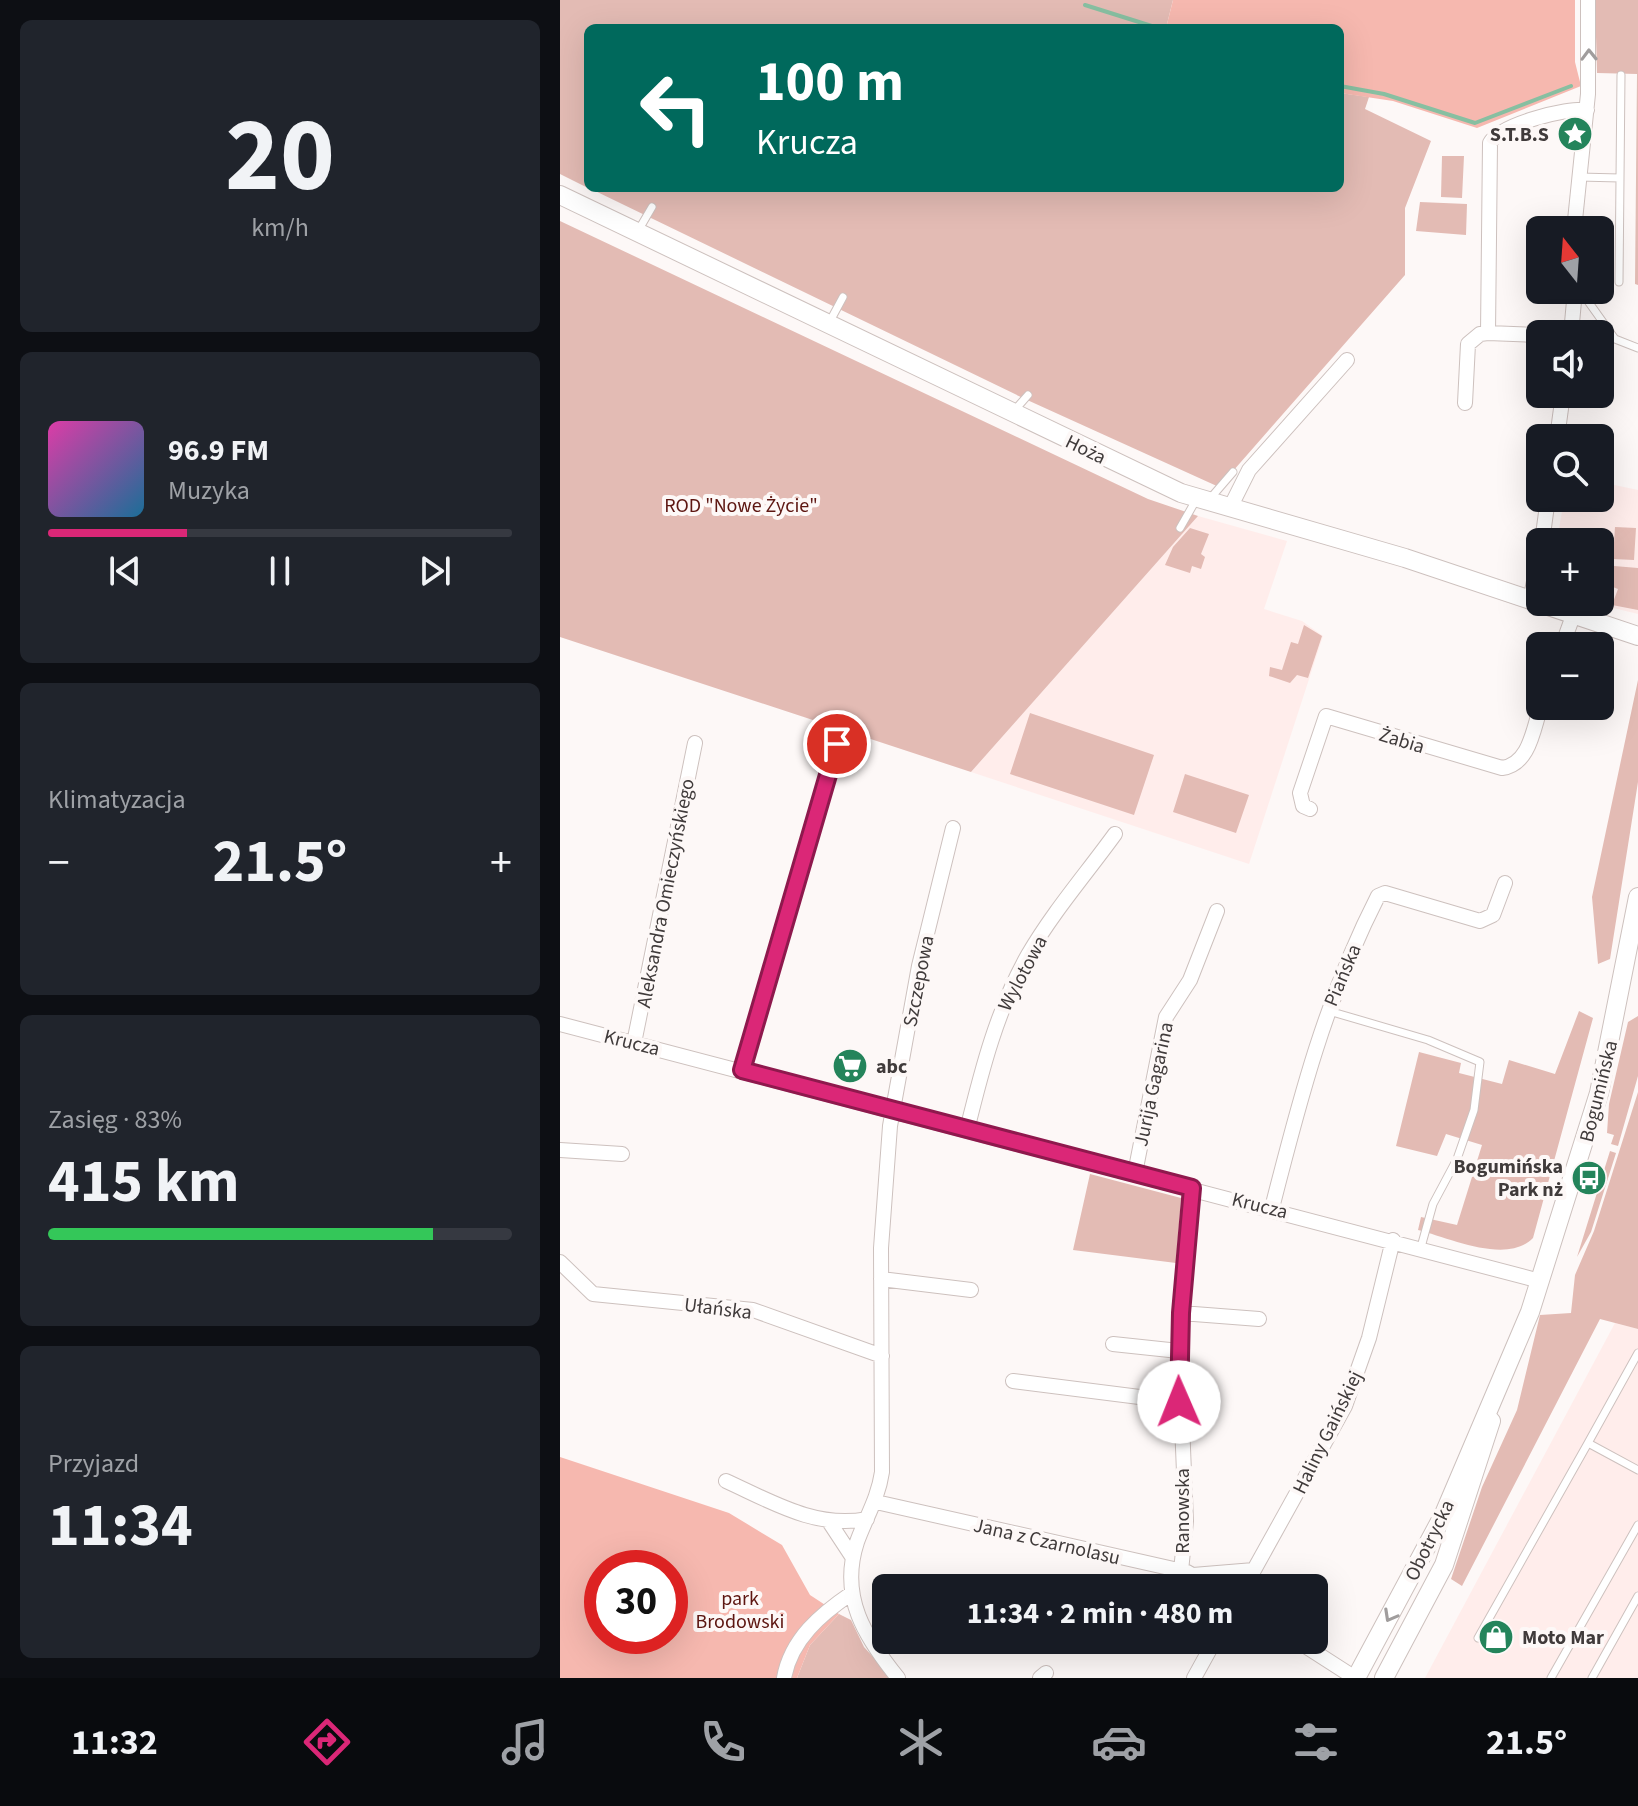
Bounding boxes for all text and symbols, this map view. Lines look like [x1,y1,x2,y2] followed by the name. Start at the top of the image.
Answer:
[756,43,904,122] text: 100 m
[1580,48,1598,61] one-way arrow
[624,56,728,160] icon: left
[225,83,335,231] text: 20
[1556,115,1594,153] place icon: S.T.B.S
[756,117,858,168] text: Krucza
[1490,121,1549,149] place label: S.T.B.S
[251,209,309,246] text: km/h
[1526,216,1614,304] north arrow
[1526,216,1614,720] map controls
[1526,320,1614,408] button: sound
[1526,424,1614,512] button: search
[1061,428,1111,472] street label: Hoża
[168,429,269,472] text: 96.9 FM
[168,472,250,509] text: Muzyka
[664,492,818,520] park label: ROD "Nowe Życie"
[1526,528,1614,616] button: +
[103,549,147,593] icon: previous
[258,549,302,593] icon: pause
[413,549,457,593] icon: next
[1526,632,1614,720] button: −
[803,710,871,778] pin
[1375,721,1428,761] street label: Żabia
[815,722,859,766] icon: arrive
[630,776,702,1010] street label: Aleksandra Omieczyńskiego
[48,781,186,818] text: Klimatyzacja
[213,820,347,905] text: 21.5°
[48,832,70,895] text: −
[490,832,512,895] text: +
[991,931,1055,1016] street label: Wylotowa
[896,933,942,1029] street label: Szczepowa
[1317,940,1369,1011] street label: Piańska
[1127,1019,1181,1149] street label: Jurija Gagarina
[601,1023,663,1063] street label: Krucza
[1573,1037,1625,1145] street label: Bogumińska
[831,1047,869,1085] supermarket icon: abc
[876,1053,907,1081] place label: abc
[48,1101,182,1138] text: Zasięg · 83%
[48,1140,239,1225] text: 415 km
[1454,1153,1563,1204] place label: Bogumińska Park nż
[1570,1159,1608,1197] bus stop icon: Bogumińska Park nż
[1229,1186,1291,1226] street label: Krucza
[682,1291,753,1327] street label: Ułańska
[1137,1360,1221,1444] position arrow
[1286,1366,1370,1499] street label: Haliny Gaińskiej
[48,1445,139,1482] text: Przyjazd
[1169,1468,1197,1554] street label: Ranowska
[48,1484,193,1569] text: 11:34
[1398,1495,1462,1586] street label: Obotrycka
[971,1511,1123,1572] street label: Jana z Czarnolasu
[584,1550,688,1654] speed limit sign: 30
[696,1585,784,1636] park label: park Brodowski
[967,1592,1233,1635] text: 11:34 · 2 min · 480 m
[1384,1607,1400,1621] one-way arrow
[1477,1618,1515,1656] shop icon: Moto Mar
[1522,1624,1604,1652] place label: Moto Mar
[299,1714,355,1770] icon: directions
[497,1714,553,1770] icon: music
[695,1714,751,1770] icon: phone
[893,1714,949,1770] icon: climate
[1091,1714,1147,1770] icon: car
[1288,1714,1344,1770] icon: filters
[71,1717,158,1768] text: 11:32
[1486,1717,1567,1768] text: 21.5°

